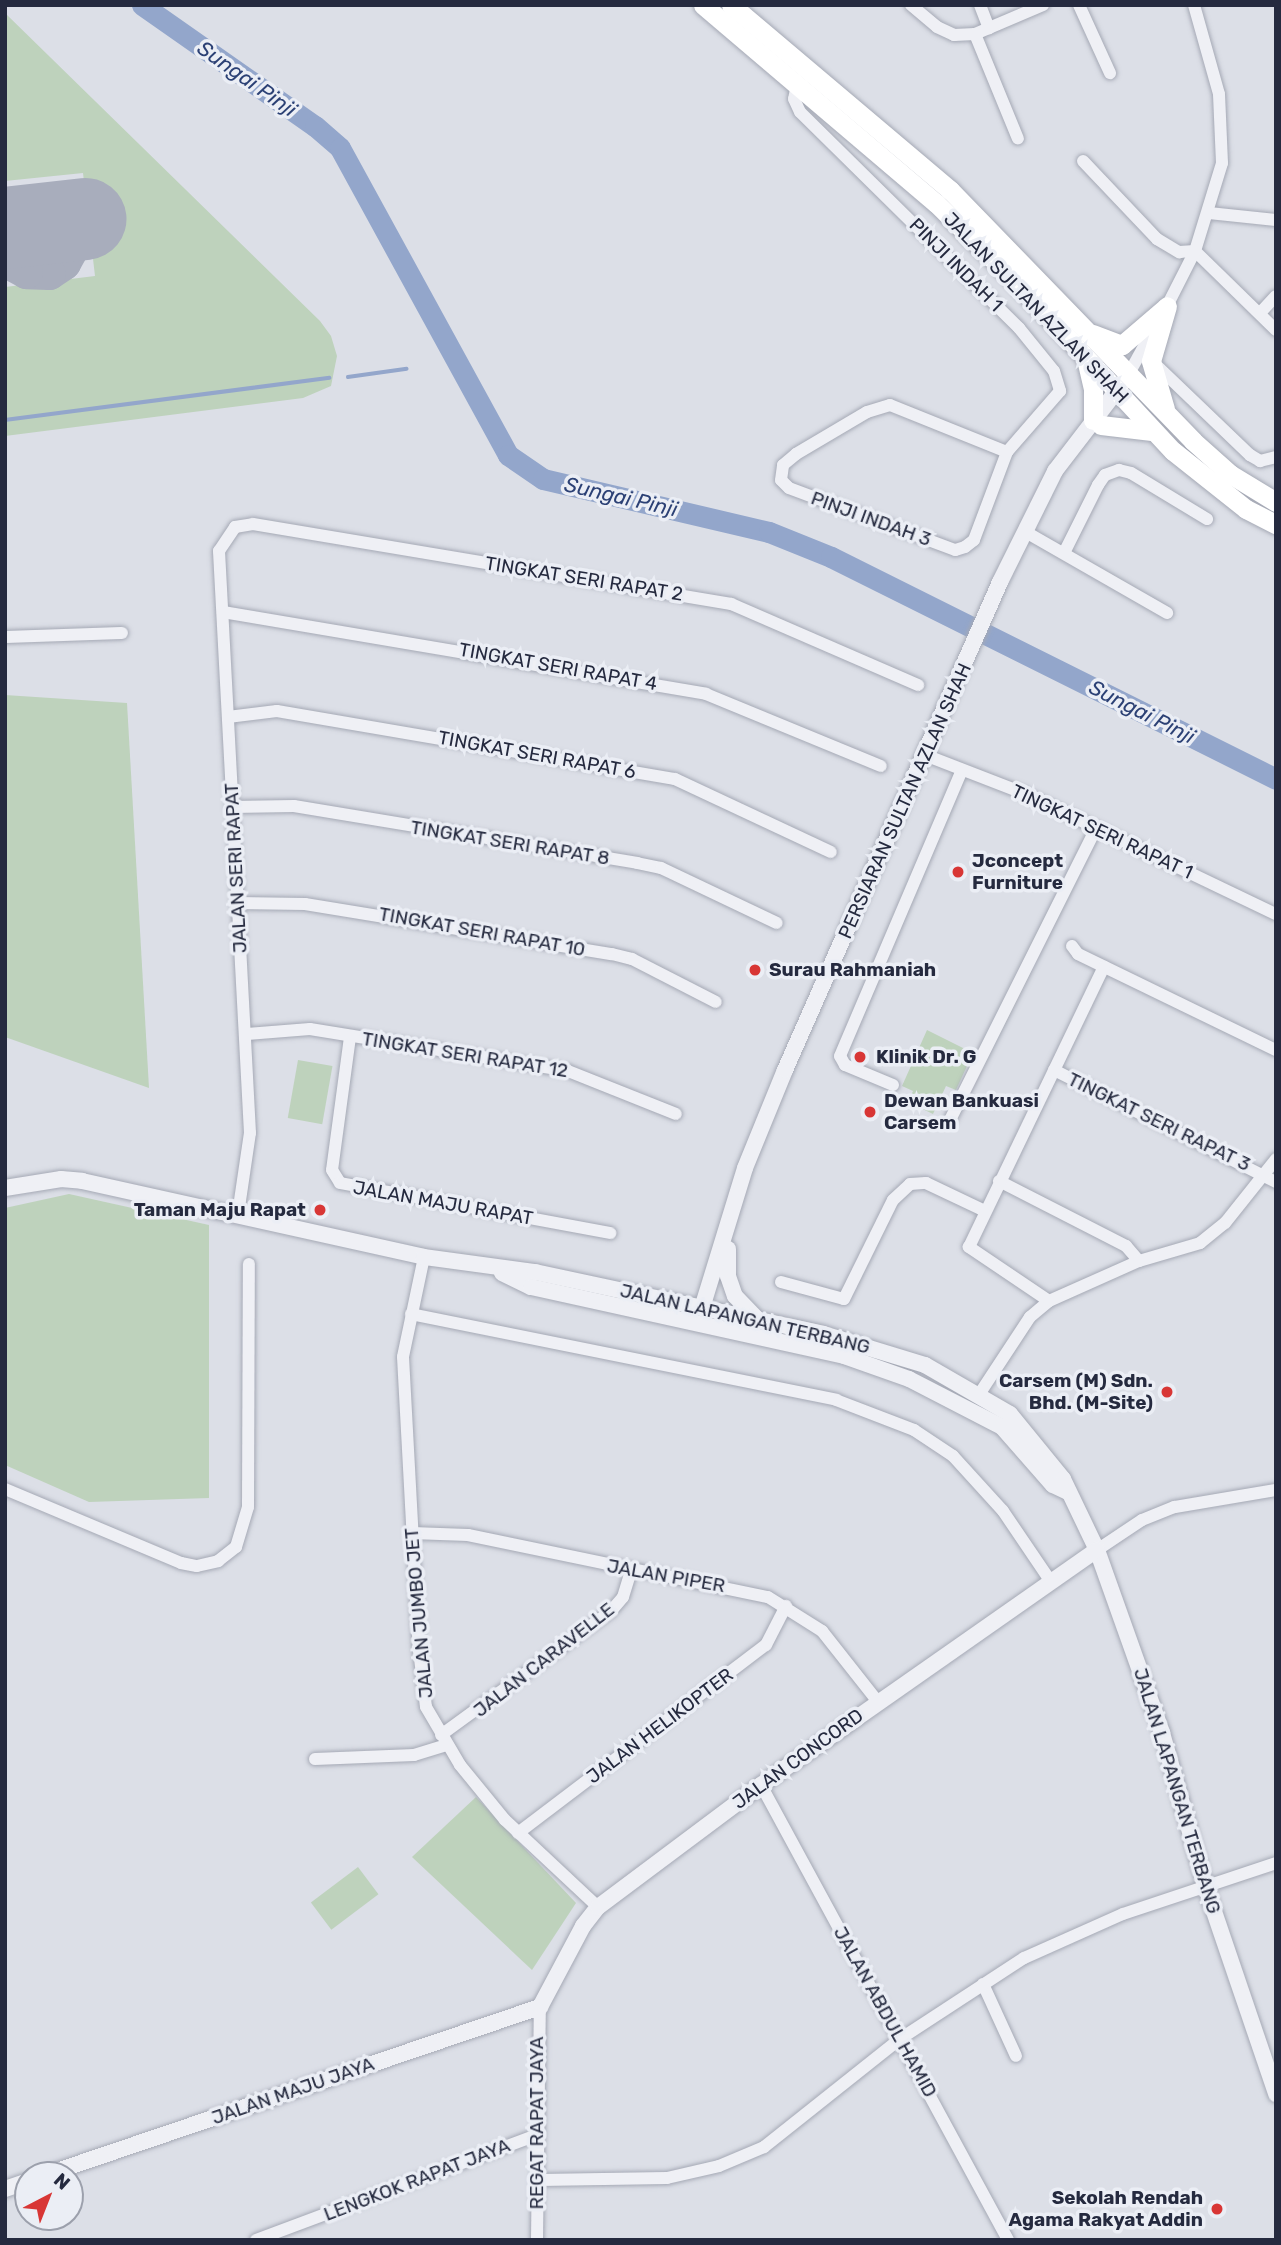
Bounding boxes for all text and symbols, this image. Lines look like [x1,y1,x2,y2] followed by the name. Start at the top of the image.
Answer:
[193,36,301,122] water label: Sungai Pinji
[939,208,1133,408] street label: JALAN SULTAN AZLAN SHAH
[905,214,1007,316] street label: PINJI INDAH 1
[562,472,680,522] water label: Sungai Pinji
[808,487,934,551] street label: PINJI INDAH 3
[483,552,685,606] street label: TINGKAT SERI RAPAT 2
[457,638,659,696] street label: TINGKAT SERI RAPAT 4
[834,659,976,943] street label: PERSIARAN SULTAN AZLAN SHAH
[1085,675,1199,749] water label: Sungai Pinji
[436,726,638,784] street label: TINGKAT SERI RAPAT 6
[1007,780,1197,884] street label: TINGKAT SERI RAPAT 1
[220,782,252,954] street label: JALAN SERI RAPAT
[408,816,612,870] street label: TINGKAT SERI RAPAT 8
[972,850,1063,894] place label: Jconcept Furniture
[950,864,966,880] marker: Jconcept Furniture
[377,903,587,961] street label: TINGKAT SERI RAPAT 10
[769,959,936,981] place label: Surau Rahmaniah
[747,962,763,978] marker: Surau Rahmaniah
[360,1027,570,1083] street label: TINGKAT SERI RAPAT 12
[876,1046,977,1068] place label: Klinik Dr. G
[850,1047,870,1067] marker: Klinik Dr. G
[1064,1068,1254,1176] street label: TINGKAT SERI RAPAT 3
[884,1090,1039,1134] place label: Dewan Bankuasi Carsem
[862,1104,878,1120] marker: Dewan Bankuasi Carsem
[351,1176,535,1230] street label: JALAN MAJU RAPAT
[134,1199,306,1221] place label: Taman Maju Rapat
[312,1202,328,1218] marker: Taman Maju Rapat
[618,1279,872,1359] street label: JALAN LAPANGAN TERBANG
[999,1370,1153,1414] place label: Carsem (M) Sdn. Bhd. (M-Site)
[1159,1384,1175,1400] marker: Carsem (M) Sdn. Bhd. (M-Site)
[400,1527,438,1699] street label: JALAN JUMBO JET
[605,1554,727,1598] street label: JALAN PIPER
[469,1598,619,1722] street label: JALAN CARAVELLE
[582,1663,738,1789] street label: JALAN HELIKOPTER
[1129,1665,1225,1917] street label: JALAN LAPANGAN TERBANG
[728,1704,868,1814] street label: JALAN CONCORD
[828,1922,942,2102] street label: JALAN ABDUL HAMID
[526,2036,548,2210] street label: REGAT RAPAT JAYA
[209,2053,377,2129] street label: JALAN MAJU JAYA
[320,2134,514,2226] street label: LENGKOK RAPAT JAYA
[14,2161,84,2231] north arrow
[49,2168,75,2195] text: N
[1008,2187,1203,2231] place label: Sekolah Rendah Agama Rakyat Addin
[1209,2201,1225,2217] marker: Sekolah Rendah Agama Rakyat Addin

